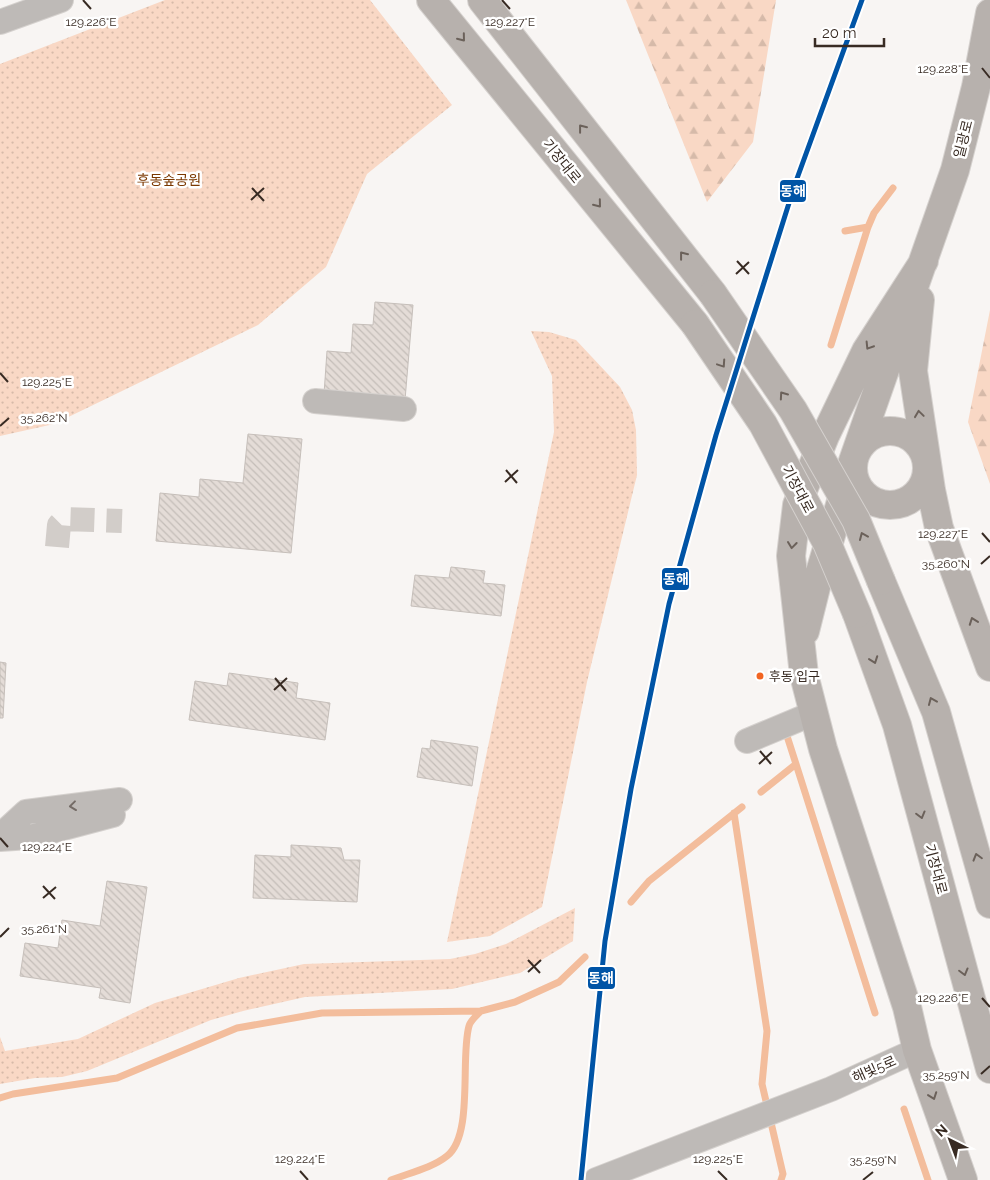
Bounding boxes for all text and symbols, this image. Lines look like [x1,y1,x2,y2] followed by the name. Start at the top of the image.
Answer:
[66,15,116,29] text: 129.226°E
[485,15,535,29] text: 129.227°E
[815,15,884,47] scale bar
[822,24,857,42] text: 20 m
[456,32,464,41] one-way arrow
[918,62,968,76] text: 129.228°E
[951,118,975,160] street label: 일광로
[580,125,588,134] one-way arrow
[540,136,585,186] street label: 기장대로
[137,172,201,188] park label: 후동숲공원
[779,179,807,203] line badge: 동해
[780,183,806,199] text: 동해
[592,199,601,208] one-way arrow
[680,251,689,261] one-way arrow
[866,341,875,350] one-way arrow
[716,358,725,368] one-way arrow
[22,375,72,389] text: 129.225°E
[780,391,789,400] one-way arrow
[915,409,925,418] one-way arrow
[20,411,68,425] text: 35.262°N
[779,462,817,516] street label: 기장대로
[918,527,968,541] text: 129.227°E
[858,532,869,541] one-way arrow
[787,541,798,549] one-way arrow
[922,557,970,571] text: 35.260°N
[661,567,690,591] line badge: 동해
[663,571,689,587] text: 동해
[969,617,979,626] one-way arrow
[868,655,878,663] one-way arrow
[769,669,820,684] place label: 후동 입구
[755,671,765,681] marker: 후동 입구
[927,697,938,706] one-way arrow
[69,800,77,811] one-way arrow
[916,810,926,819] one-way arrow
[22,840,72,854] text: 129.224°E
[922,842,950,896] street label: 기장대로
[972,854,982,862] one-way arrow
[21,922,67,936] text: 35.261°N
[587,966,616,990] line badge: 동해
[958,967,969,976] one-way arrow
[588,970,614,986] text: 동해
[918,991,968,1005] text: 129.226°E
[850,1052,898,1086] street label: 해빛5로
[922,1068,970,1082] text: 35.259°N
[927,1092,937,1100] one-way arrow
[925,1115,975,1165] north arrow
[932,1121,951,1140] text: N
[275,1152,325,1166] text: 129.224°E
[693,1152,743,1166] text: 129.225°E
[849,1153,897,1167] text: 35.259°N

